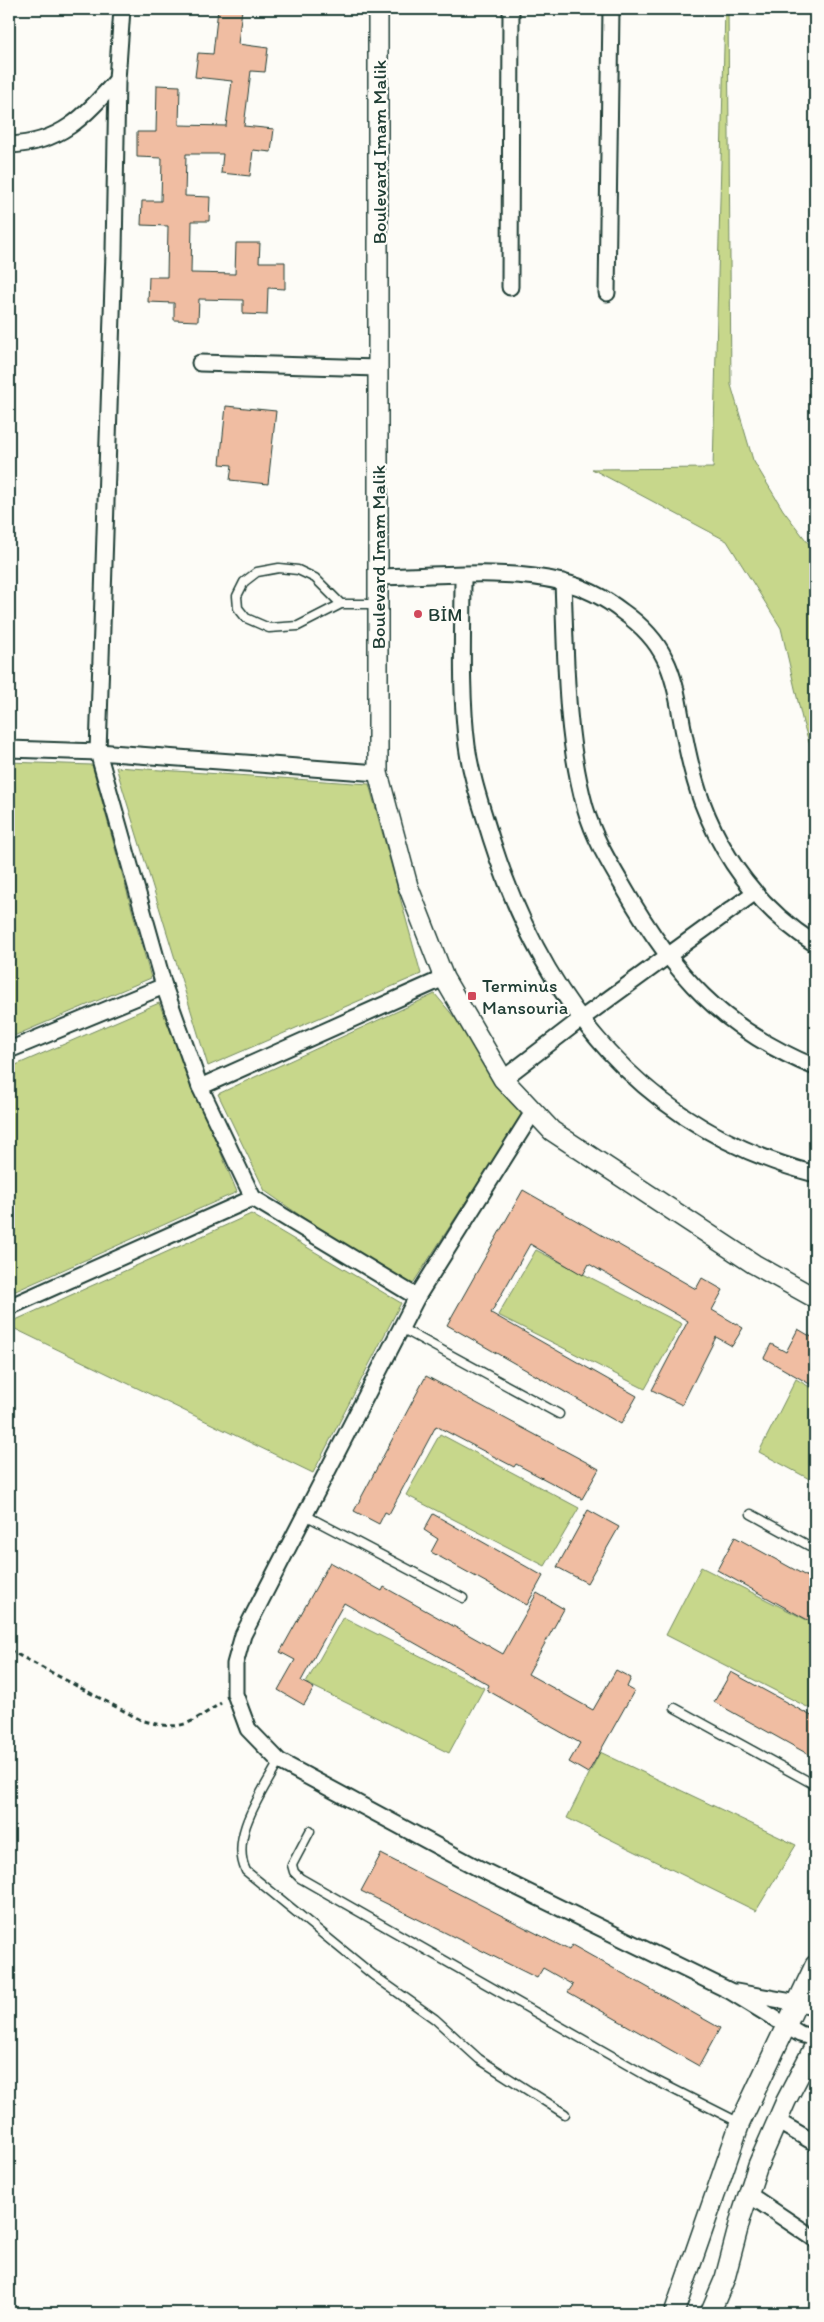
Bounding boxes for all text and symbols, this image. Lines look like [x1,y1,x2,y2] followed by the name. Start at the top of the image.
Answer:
[368,59,391,244] street label: Boulevard Imam Malik
[367,464,390,649] street label: Boulevard Imam Malik
[428,603,463,626] place label: BİM
[412,608,424,620] marker: BİM
[482,974,568,1019] place label: Terminus Mansouria
[466,990,478,1002] marker: Terminus Mansouria

